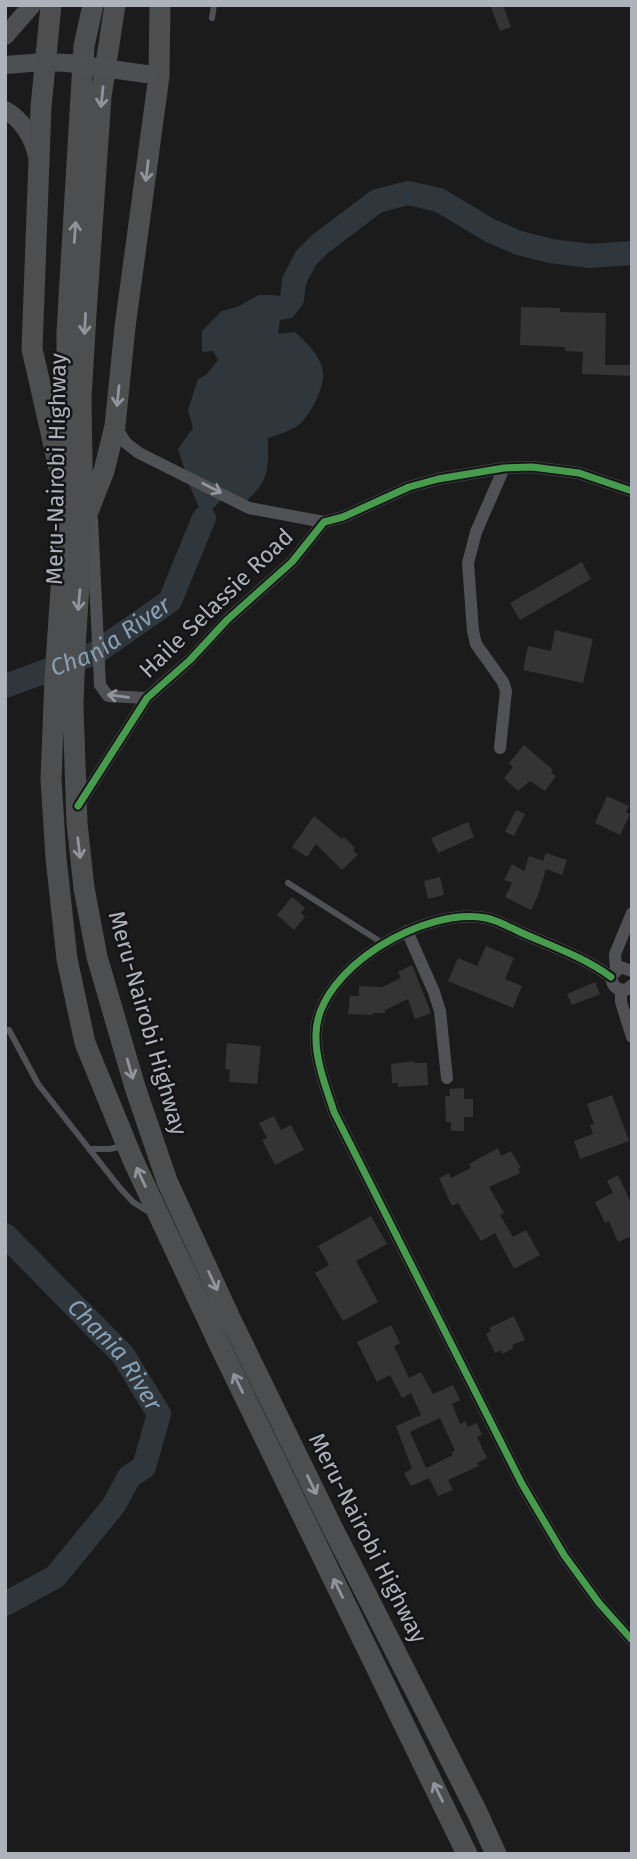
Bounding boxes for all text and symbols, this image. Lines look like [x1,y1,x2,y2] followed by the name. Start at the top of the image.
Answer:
[95,85,108,108] one-way arrow
[140,159,153,182] one-way arrow
[68,221,81,244] one-way arrow
[78,312,91,335] one-way arrow
[40,352,72,585] street label: Meru-Nairobi Highway
[111,385,124,407] one-way arrow
[201,482,221,496] one-way arrow
[133,522,299,684] street label: Haile Selassie Road
[72,588,85,611] one-way arrow
[46,590,177,682] water label: Chania River
[107,689,130,702] one-way arrow
[73,836,86,859] one-way arrow
[103,908,194,1139] street label: Meru-Nairobi Highway
[125,1058,138,1080] one-way arrow
[134,1167,147,1188] one-way arrow
[207,1269,220,1291] one-way arrow
[62,1293,168,1416] water label: Chania River
[231,1373,244,1394] one-way arrow
[303,1428,433,1648] street label: Meru-Nairobi Highway
[306,1474,319,1495] one-way arrow
[330,1578,344,1599] one-way arrow
[431,1782,445,1803] one-way arrow

